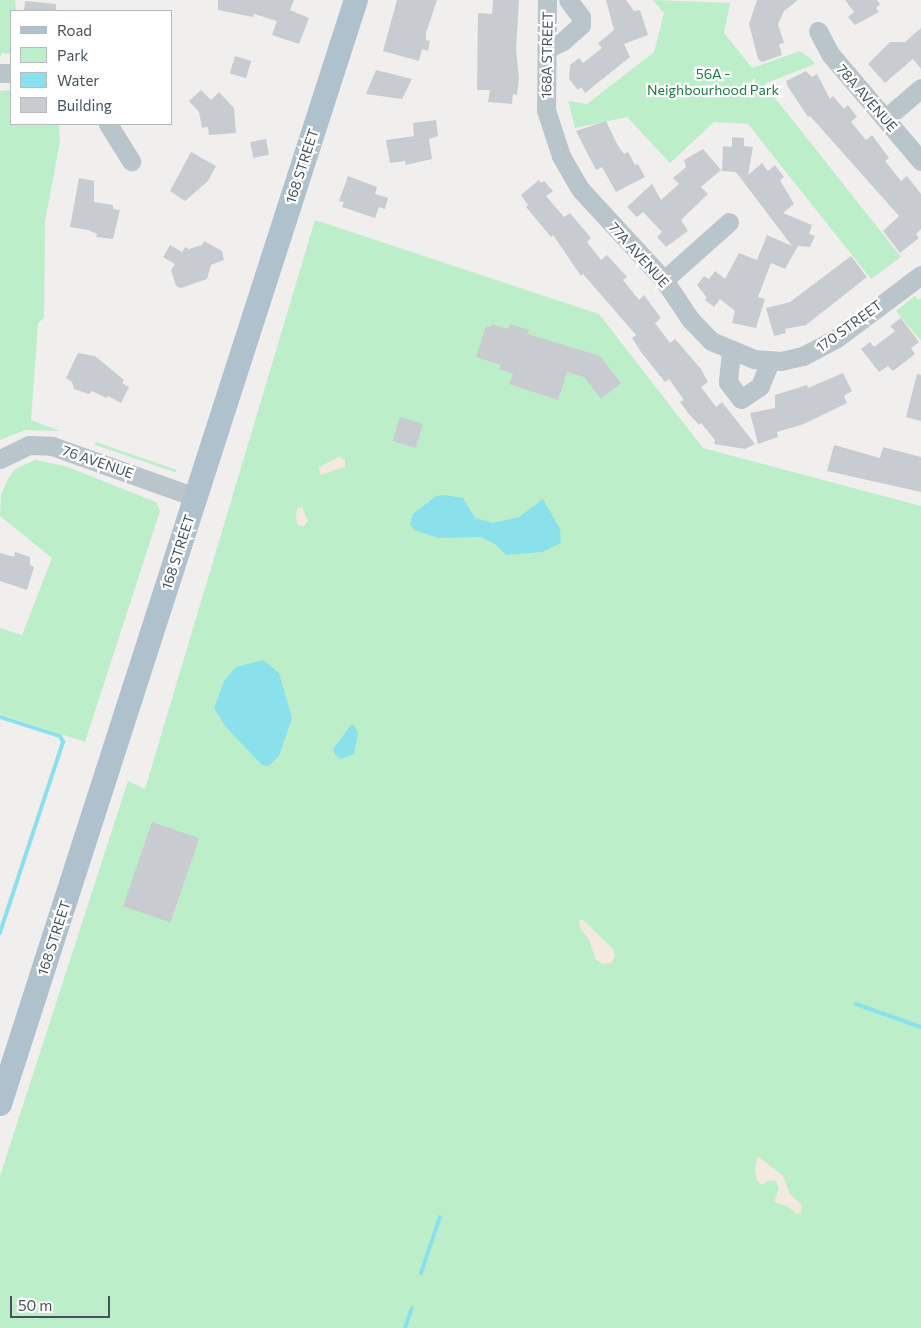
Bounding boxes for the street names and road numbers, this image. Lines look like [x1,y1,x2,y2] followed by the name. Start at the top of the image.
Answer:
[538,11,556,99] street label: 168A STREET
[833,61,901,135] street label: 78A AVENUE
[282,126,322,206] street label: 168 STREET
[605,219,673,291] street label: 77A AVENUE
[813,297,885,355] street label: 170 STREET
[60,442,136,482] street label: 76 AVENUE
[158,512,198,592] street label: 168 STREET
[34,898,74,978] street label: 168 STREET

